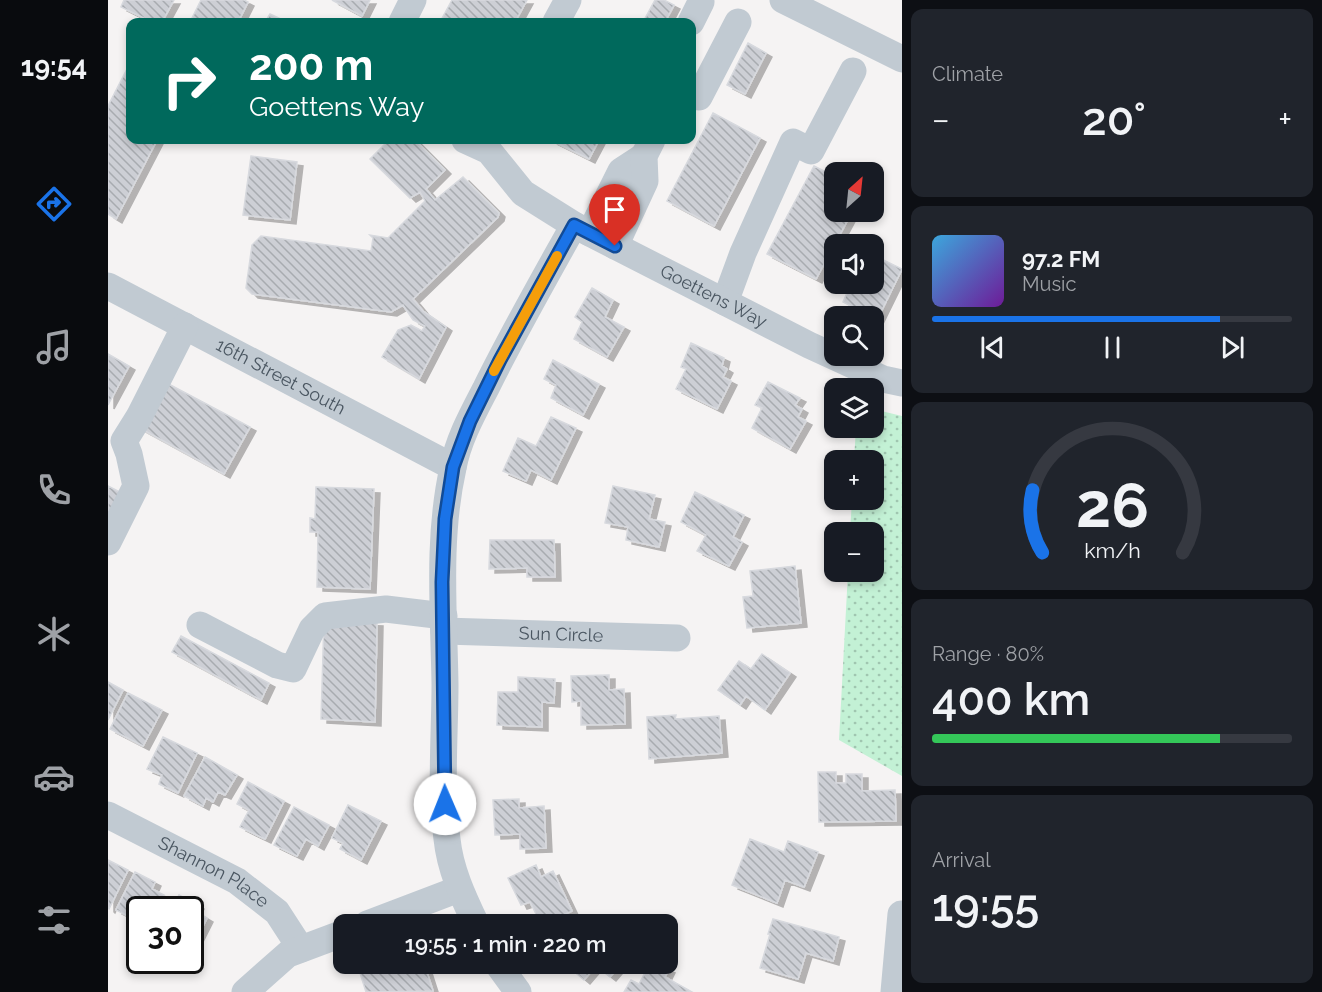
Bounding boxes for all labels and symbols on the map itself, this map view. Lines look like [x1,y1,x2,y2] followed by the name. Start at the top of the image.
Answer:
[824,162,884,222] north arrow
[589,184,640,246] pin
[657,260,771,332] street label: Goettens Way
[213,334,349,419] street label: 16th Street South
[518,622,604,646] street label: Sun Circle
[413,772,477,836] position arrow
[155,832,274,912] street label: Shannon Place
[126,896,204,974] speed limit sign: 30

